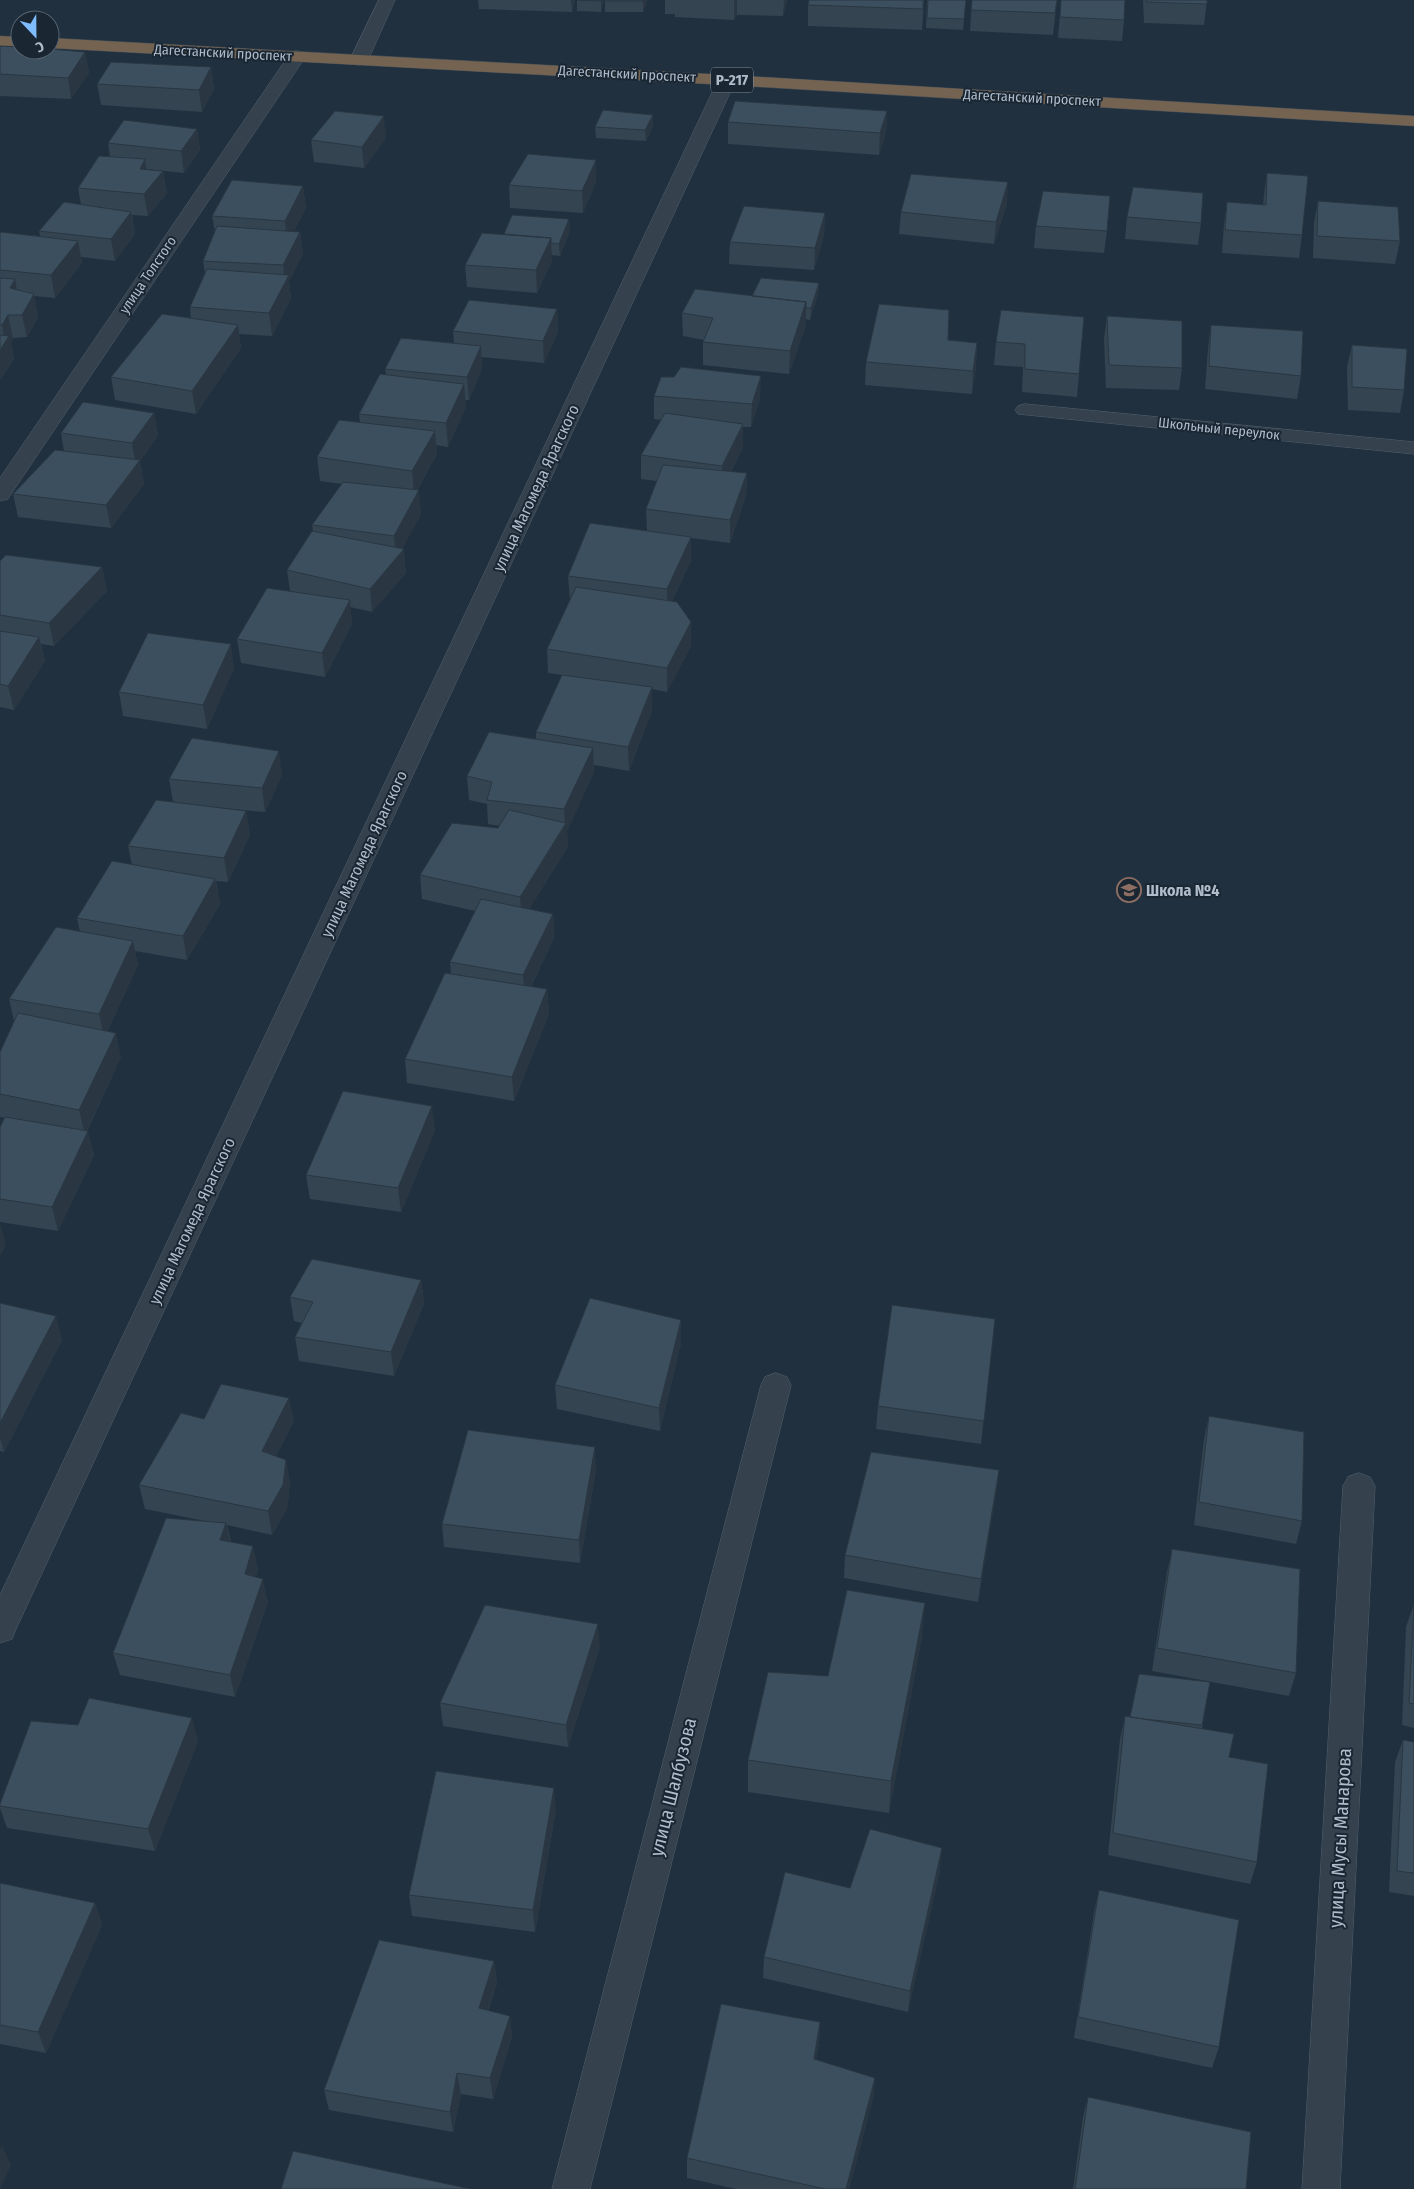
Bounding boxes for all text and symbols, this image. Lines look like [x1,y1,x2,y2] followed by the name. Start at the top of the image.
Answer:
[10,10,60,60] north arrow
[32,37,46,56] text: С
[153,41,293,65] street label: Дагестанский проспект
[557,62,697,86] street label: Дагестанский проспект
[711,68,753,92] road number: Р-217
[962,86,1102,110] street label: Дагестанский проспект
[116,233,180,317] street label: улица Толстого
[489,402,583,574] street label: улица Магомеда Ярагского
[1157,414,1281,444] street label: Школьный переулок
[317,768,411,940] street label: улица Магомеда Ярагского
[1116,877,1142,903] school or university icon: Школа №4
[1146,881,1219,900] place label: Школа №4
[145,1135,239,1307] street label: улица Магомеда Ярагского
[645,1715,701,1859] street label: улица Шалбузова
[1324,1747,1356,1929] street label: улица Мусы Манарова

